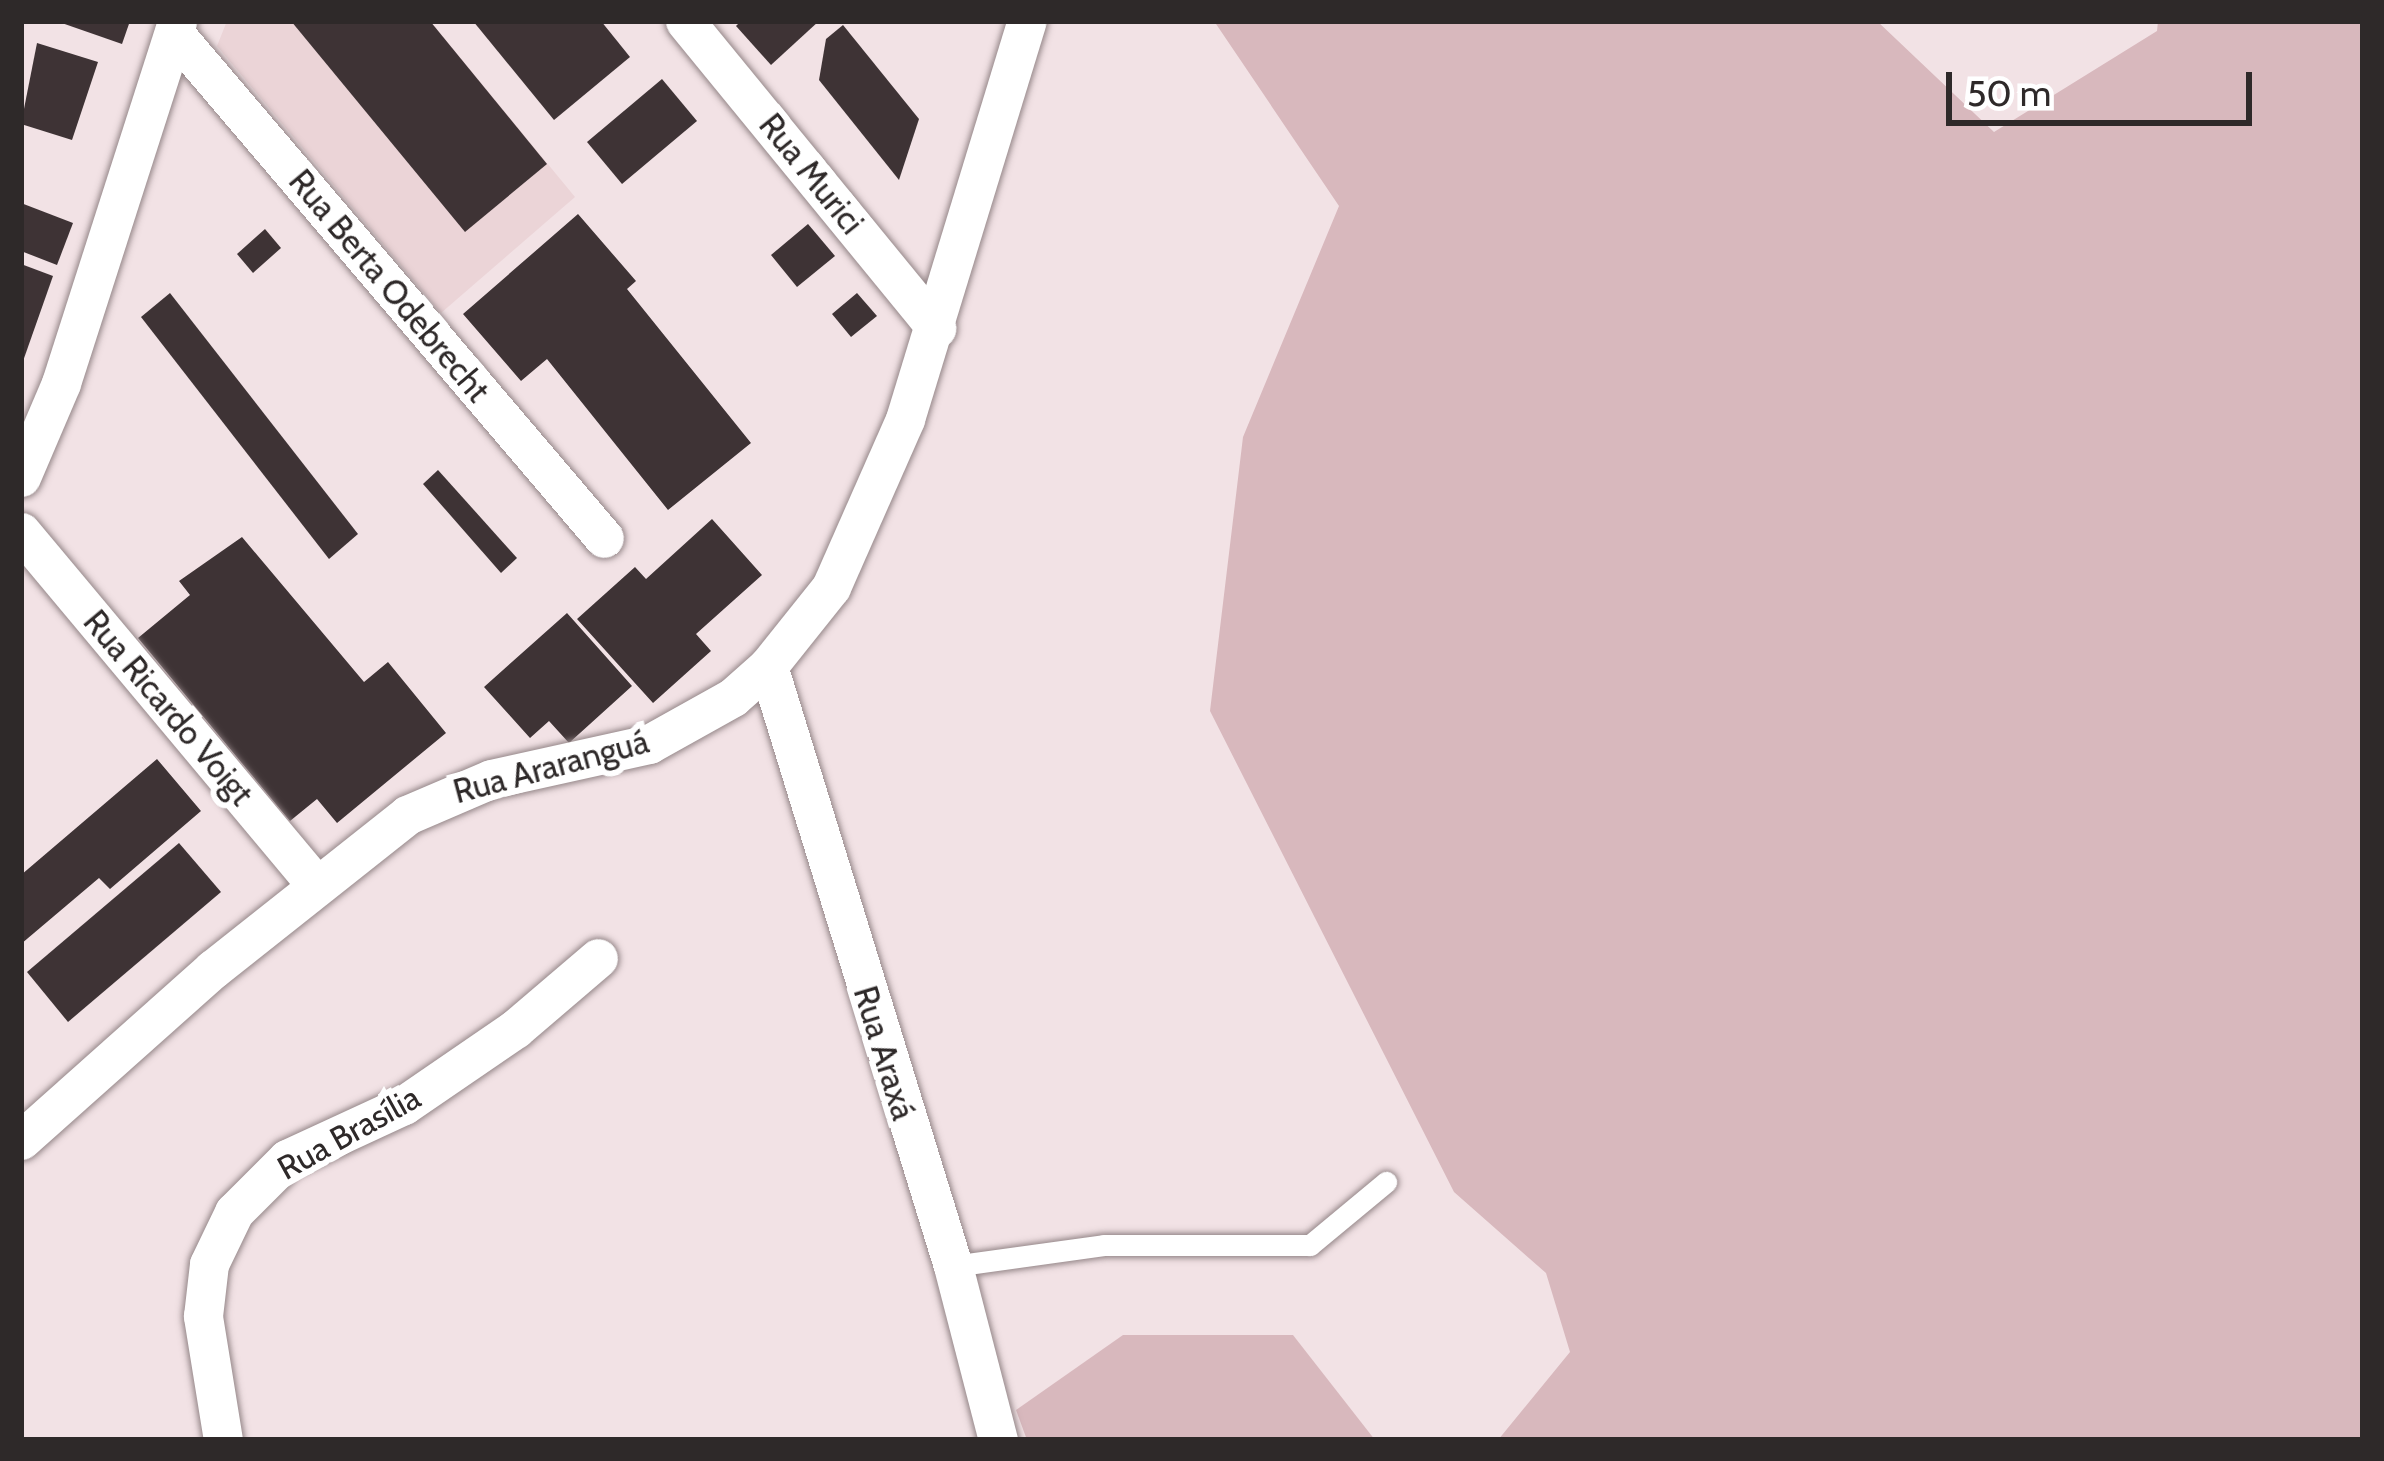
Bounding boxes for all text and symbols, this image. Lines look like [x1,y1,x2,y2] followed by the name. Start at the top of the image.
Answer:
[1952,48,2258,122] scale bar
[1967,71,2051,115] text: 50 m
[751,106,871,242] street label: Rua Murici
[280,162,498,410] street label: Rua Berta Odebrecht
[75,602,261,814] street label: Rua Ricardo Voigt
[449,722,653,812] street label: Rua Araranguá
[845,981,923,1125] street label: Rua Araxá
[271,1078,427,1188] street label: Rua Brasília

